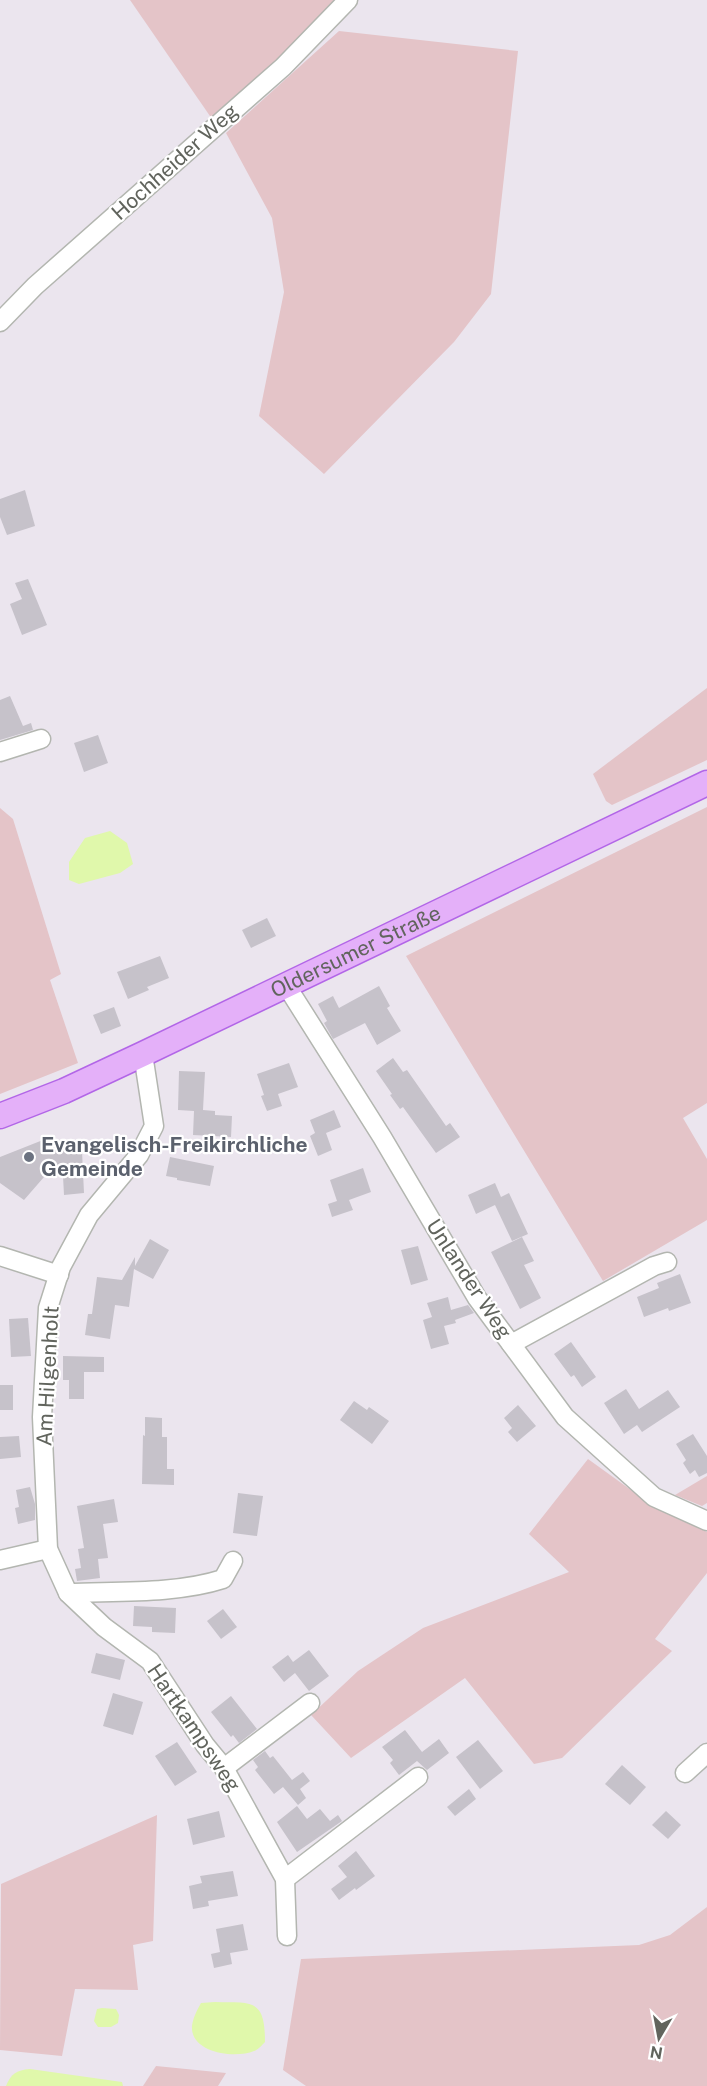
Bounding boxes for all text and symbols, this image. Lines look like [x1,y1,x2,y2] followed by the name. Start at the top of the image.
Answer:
[106,98,243,225] street label: Hochheider Weg
[266,900,445,1003] street label: Oldersumer Straße
[41,1132,308,1181] place label: Evangelisch-Freikirchliche Gemeinde
[22,1150,36,1164] marker: Evangelisch-Freikirchliche Gemeinde
[421,1214,517,1343] street label: Unlander Weg
[31,1305,64,1447] street label: Am Hilgenholt
[142,1659,246,1797] street label: Hartkampsweg
[629,2008,689,2068] north arrow
[649,2042,664,2063] text: N

